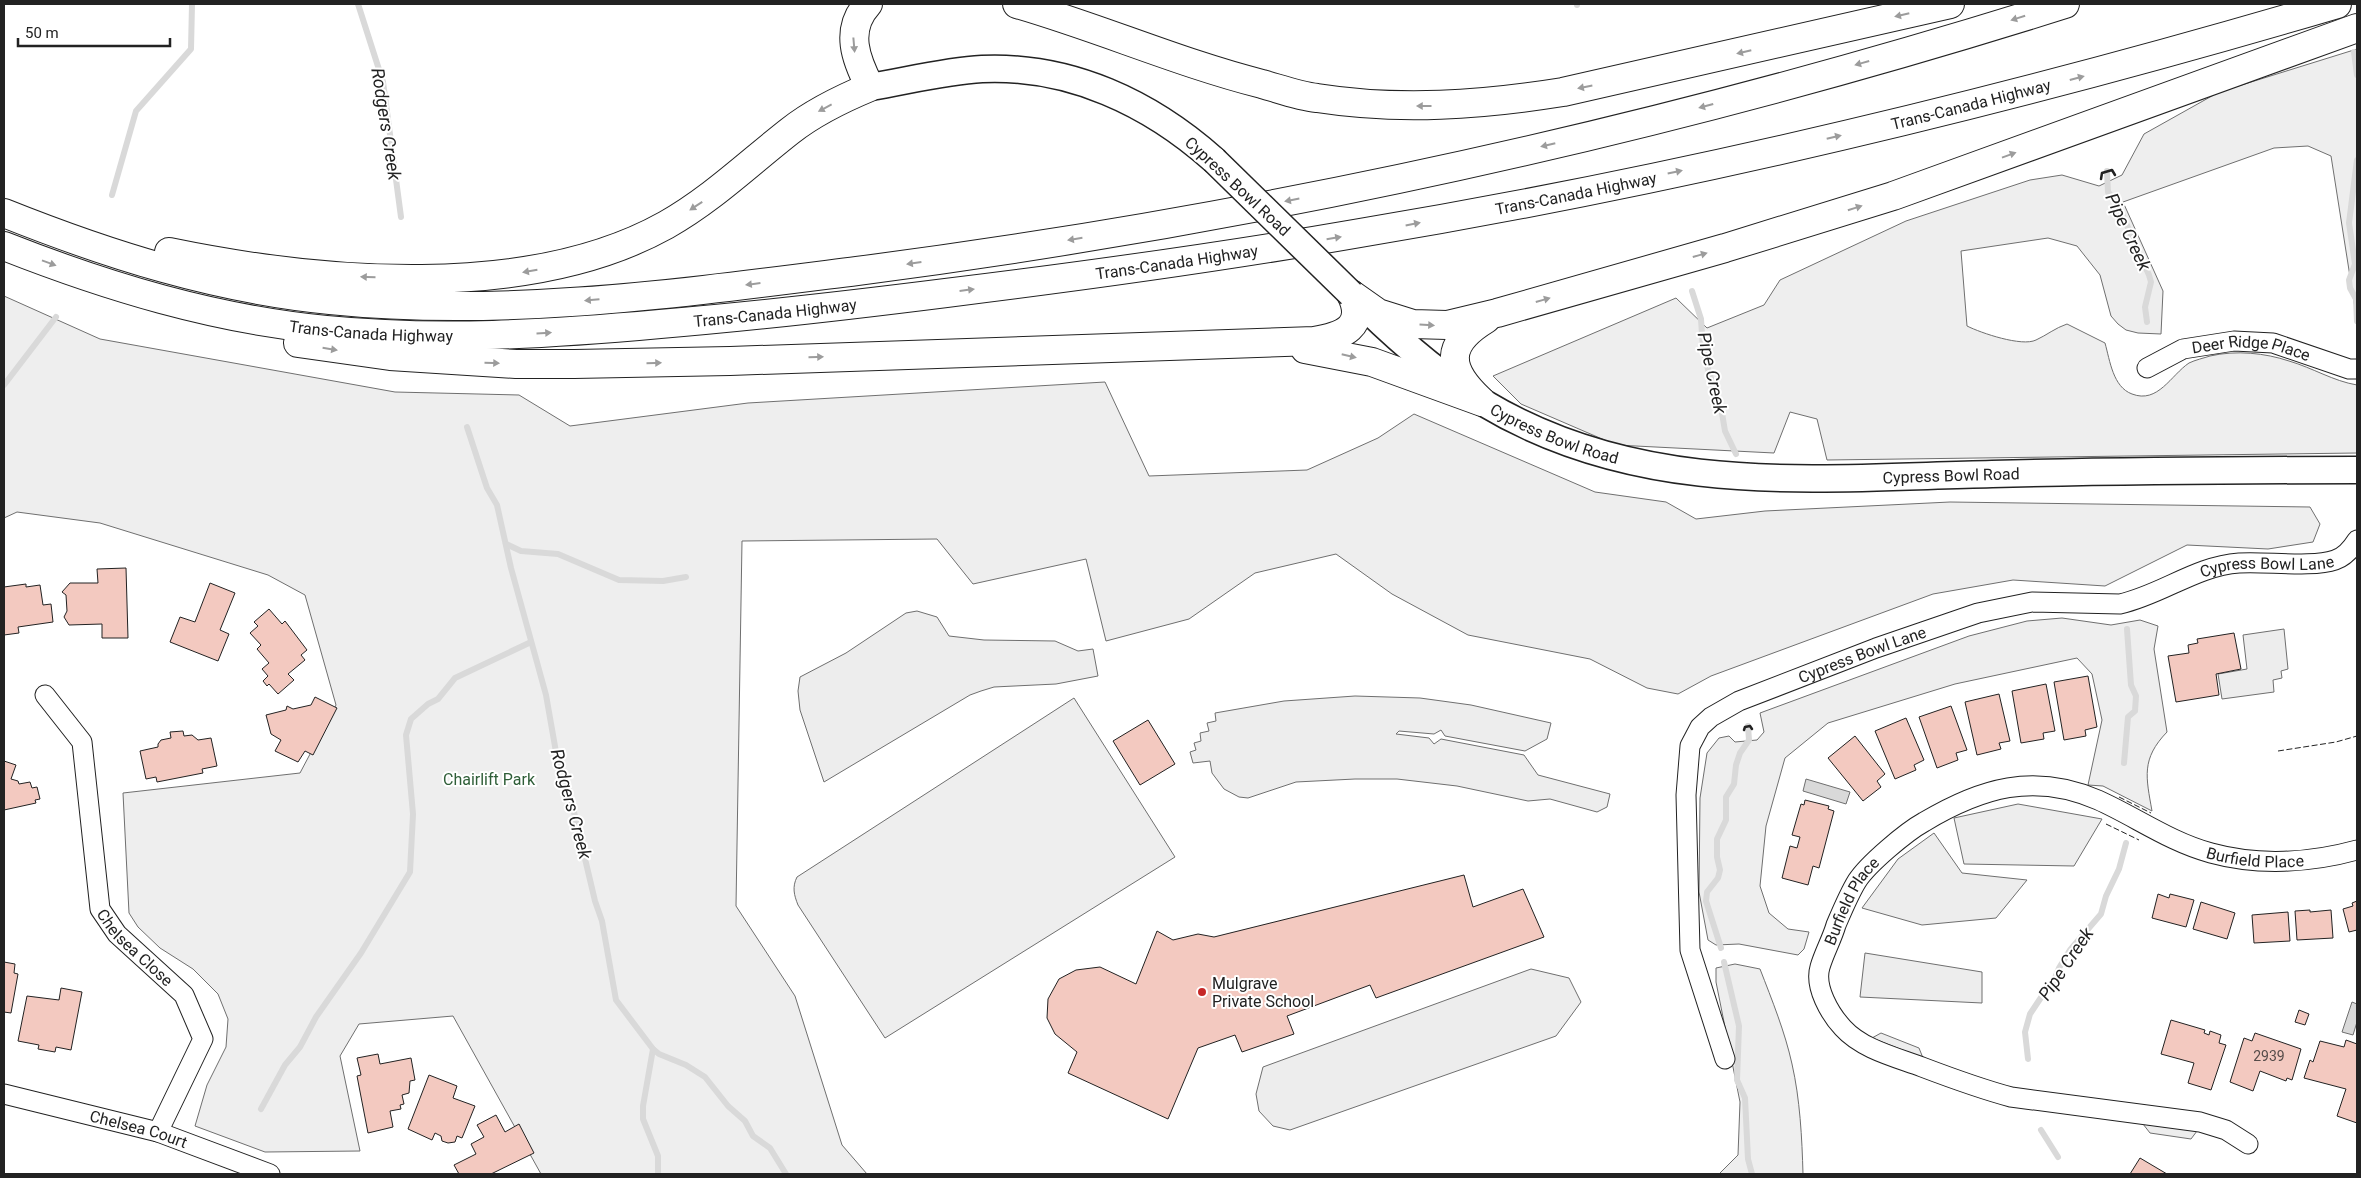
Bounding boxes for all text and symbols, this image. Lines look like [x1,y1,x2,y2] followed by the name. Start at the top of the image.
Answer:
[1895,11,1910,19] one-way arrow
[18,15,170,47] scale bar
[2011,15,2026,23] one-way arrow
[25,24,59,42] text: 50 m
[850,38,858,54] one-way arrow
[1737,48,1752,56] one-way arrow
[1855,60,1870,68] one-way arrow
[367,66,406,183] water label: Rodgers Creek
[2069,73,2084,81] one-way arrow
[1889,75,2053,134] street label: Trans-Canada Highway
[1578,83,1593,91] one-way arrow
[1416,102,1432,110] one-way arrow
[1698,102,1713,110] one-way arrow
[818,104,833,112] one-way arrow
[1181,133,1294,240] street label: Cypress Bowl Road
[1826,133,1841,141] one-way arrow
[1540,141,1555,149] one-way arrow
[2002,151,2017,159] one-way arrow
[1494,168,1659,219] street label: Trans-Canada Highway
[1667,168,1683,176] one-way arrow
[2101,190,2156,275] water label: Pipe Creek
[1284,197,1300,205] one-way arrow
[690,201,703,211] one-way arrow
[1848,204,1863,212] one-way arrow
[1405,219,1421,227] one-way arrow
[1326,233,1342,241] one-way arrow
[1067,236,1083,244] one-way arrow
[1094,241,1260,284] street label: Trans-Canada Highway
[1692,251,1707,259] one-way arrow
[42,259,57,267] one-way arrow
[906,259,922,267] one-way arrow
[522,267,538,275] one-way arrow
[360,273,376,281] one-way arrow
[745,280,761,288] one-way arrow
[959,286,975,294] one-way arrow
[693,295,858,331] street label: Trans-Canada Highway
[1536,296,1551,304] one-way arrow
[583,297,599,305] one-way arrow
[288,317,453,346] street label: Trans-Canada Highway
[1419,322,1435,330] one-way arrow
[536,329,552,337] one-way arrow
[1694,330,1732,417] water label: Pipe Creek
[2190,331,2313,365] street label: Deer Ridge Place
[322,345,338,353] one-way arrow
[1341,352,1357,360] one-way arrow
[809,353,825,361] one-way arrow
[484,359,500,367] one-way arrow
[646,359,662,367] one-way arrow
[1487,400,1621,468] street label: Cypress Bowl Road
[1882,464,2020,487] street label: Cypress Bowl Road
[2197,552,2336,582] street label: Cypress Bowl Lane
[1796,623,1929,687] street label: Cypress Bowl Lane
[547,746,597,862] water label: Rodgers Creek
[443,770,536,789] park label: Chairlift Park
[2204,843,2305,871] street label: Burfield Place
[1821,853,1883,948] street label: Burfield Place
[93,905,177,990] street label: Chelsea Close
[2034,922,2098,1004] water label: Pipe Creek
[1212,974,1314,1011] place label: Mulgrave Private School
[1196,986,1208,998] marker: Mulgrave Private School
[2253,1048,2285,1064] house number: 2939
[88,1107,190,1152] street label: Chelsea Court

